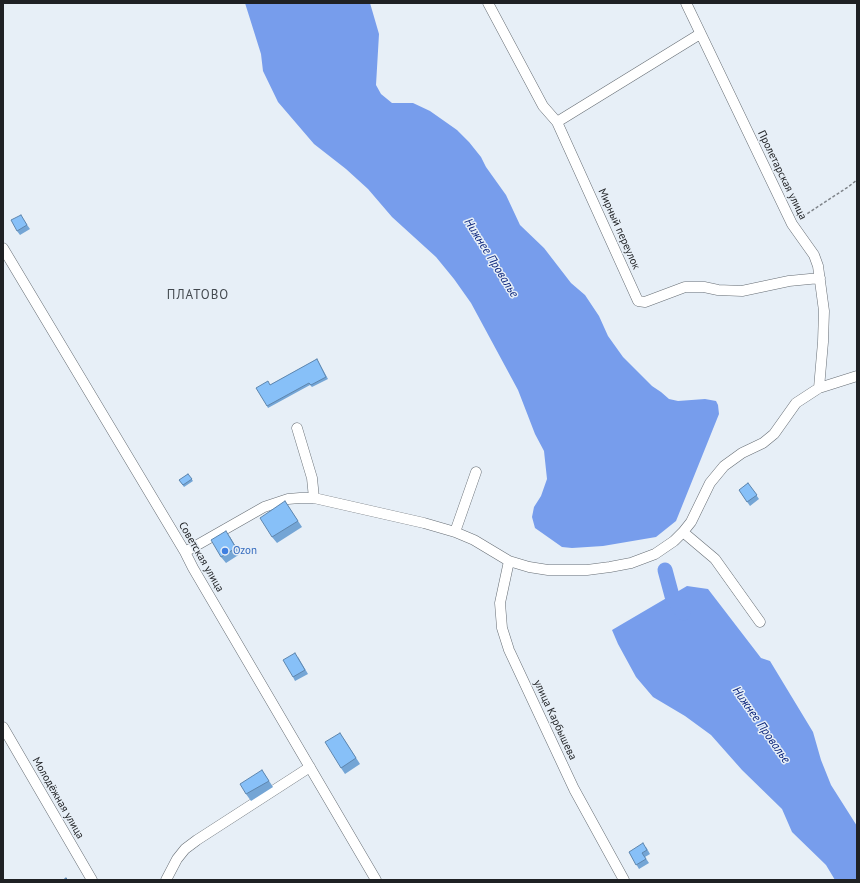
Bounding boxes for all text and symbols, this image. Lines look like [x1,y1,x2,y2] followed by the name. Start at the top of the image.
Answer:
[755,128,809,222] street label: Пролетарская улица
[595,186,643,272] street label: Мирный переулок
[461,216,521,300] water label: Нижнее Провалье
[167,287,229,303] district label: ПЛАТОВО
[176,520,226,594] street label: Советская улица
[233,544,257,558] place label: Ozon
[220,546,230,556] marker: Ozon
[531,678,579,762] street label: улица Карбышева
[729,684,793,766] water label: Нижнее Провалье
[29,755,87,841] street label: Молодёжная улица

